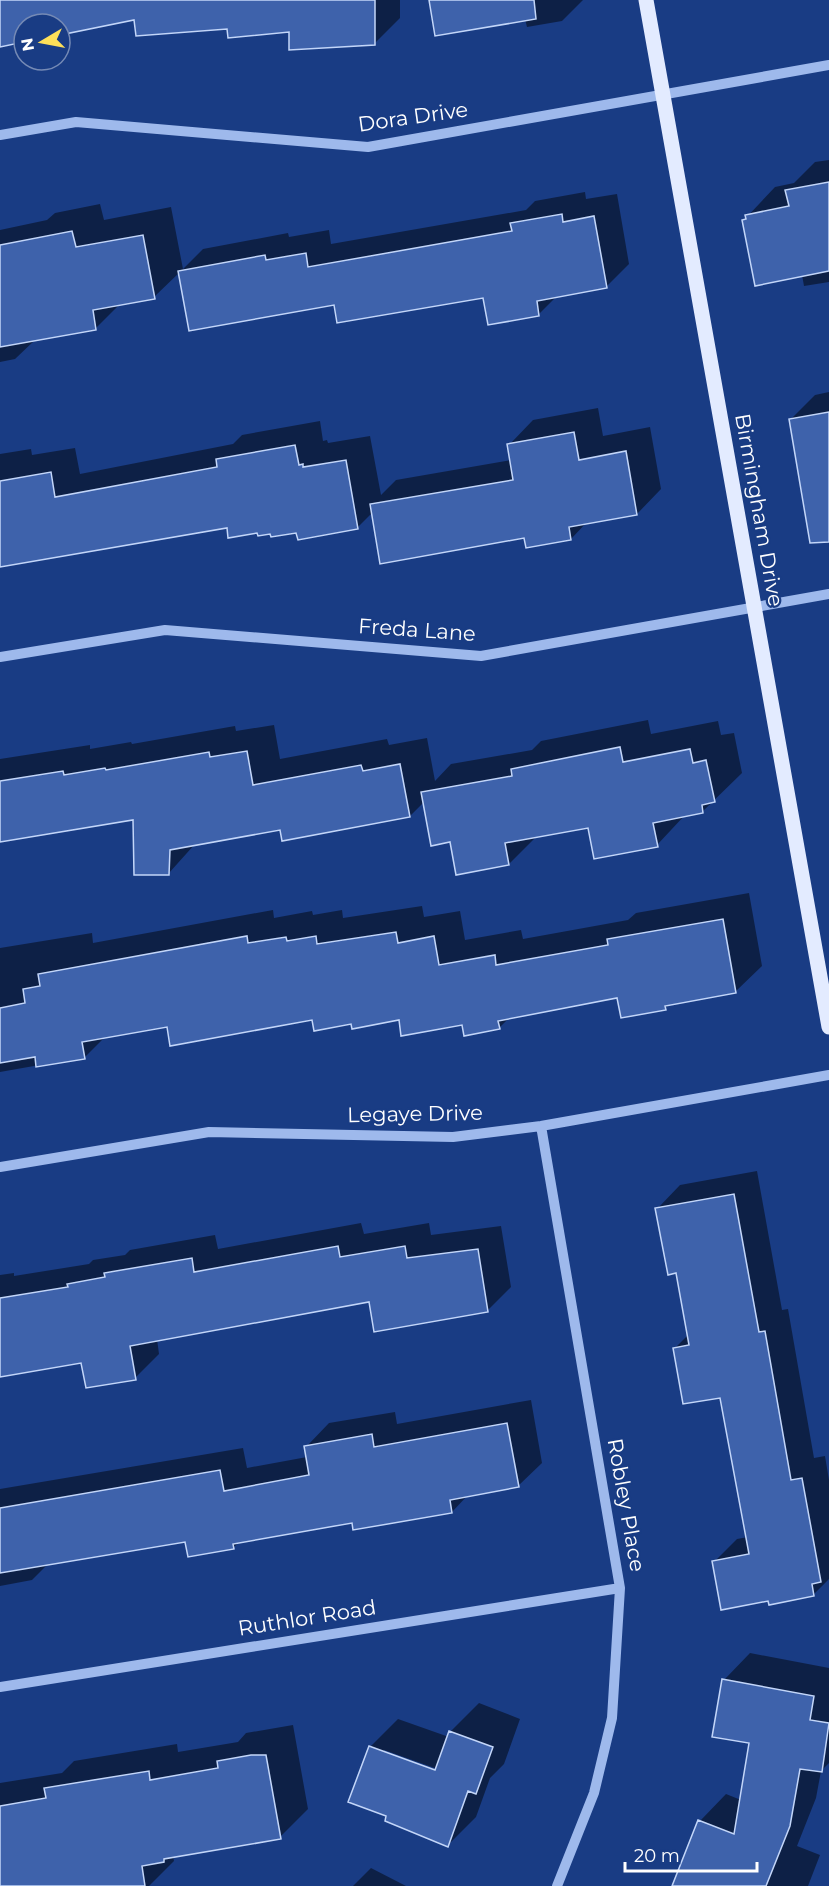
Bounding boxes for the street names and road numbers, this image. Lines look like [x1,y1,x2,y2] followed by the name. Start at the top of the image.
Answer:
[356,96,470,137] street label: Dora Drive
[730,411,789,608] street label: Birmingham Drive
[357,613,477,646] street label: Freda Lane
[347,1100,483,1127] street label: Legaye Drive
[602,1436,651,1574] street label: Robley Place
[236,1594,378,1641] street label: Ruthlor Road

